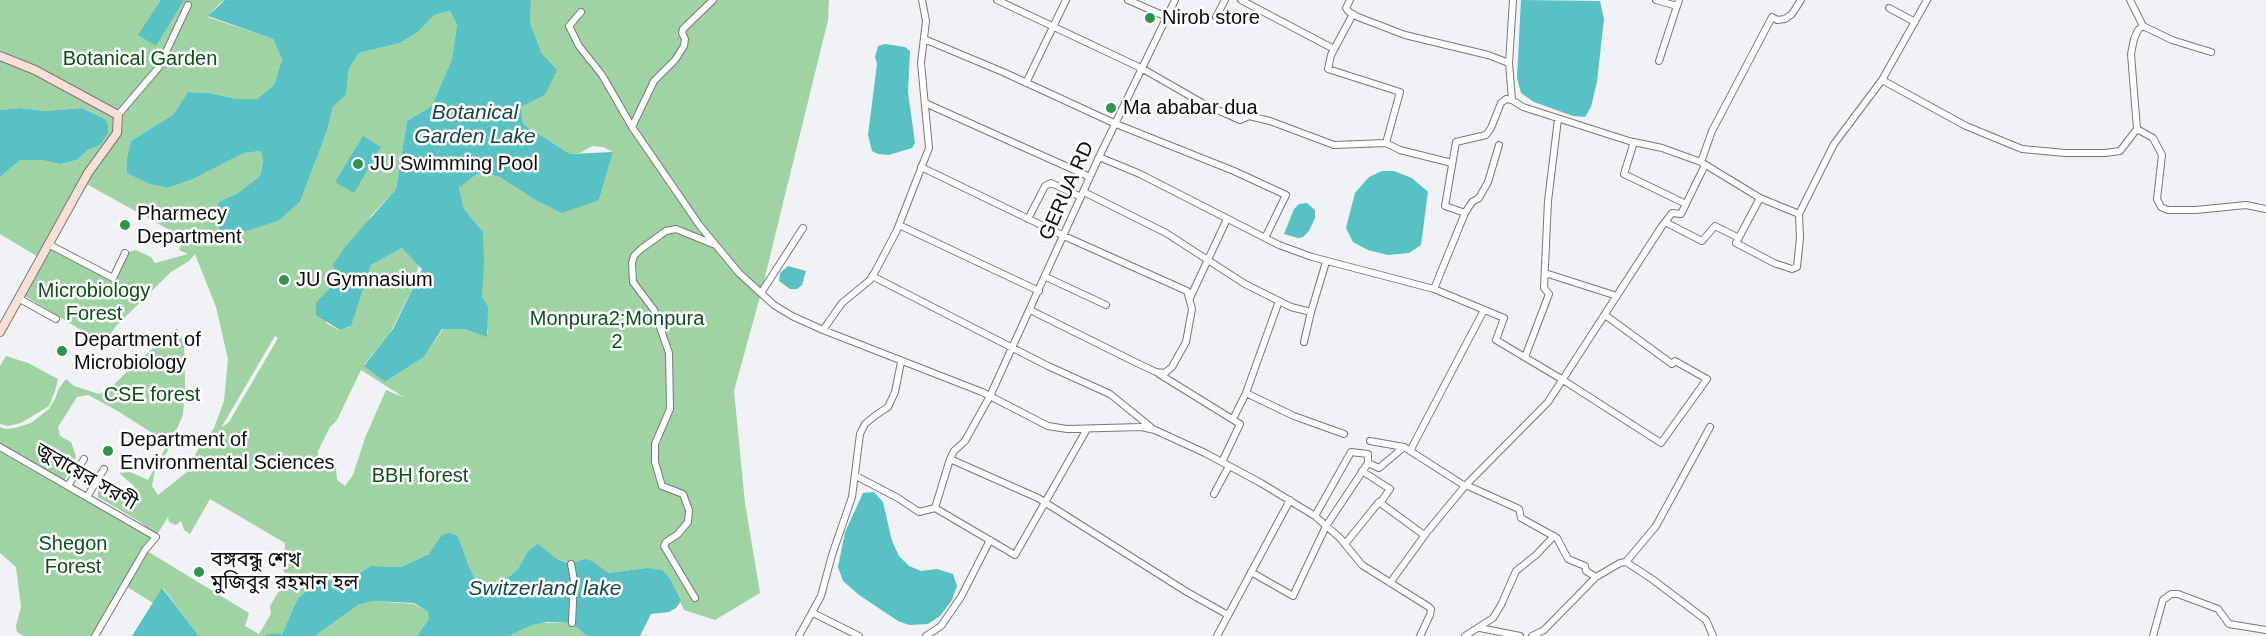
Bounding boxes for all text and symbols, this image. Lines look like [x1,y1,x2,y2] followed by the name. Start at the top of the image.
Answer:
[1162,6,1260,30] place label: Nirob store
[1143,11,1157,25] marker: Nirob store
[63,47,217,71] park label: Botanical Garden
[1123,96,1258,120] place label: Ma ababar dua
[414,100,536,150] water label: Botanical Garden Lake
[1104,101,1118,115] marker: Ma ababar dua
[1035,138,1099,244] street label: GERUA RD
[370,152,538,176] place label: JU Swimming Pool
[351,157,365,171] marker: JU Swimming Pool
[137,202,241,249] place label: Pharmecy Department
[118,218,132,232] marker: Pharmecy Department
[296,268,433,292] place label: JU Gymnasium
[277,273,291,287] marker: JU Gymnasium
[38,279,150,326] park label: Microbiology Forest
[530,307,704,354] park label: Monpura2;Monpura 2
[74,328,201,375] place label: Department of Microbiology
[55,344,69,358] marker: Department of Microbiology
[104,383,200,407] park label: CSE forest
[120,428,335,475] place label: Department of Environmental Sciences
[31,438,141,516] street label: জুবায়ের সরণী
[101,444,115,458] marker: Department of Environmental Sciences
[372,464,468,488] park label: BBH forest
[39,532,107,579] park label: Shegon Forest
[211,548,358,595] place label: বঙ্গবন্ধু শেখ মুজিবুর রহমান হল
[192,565,206,579] marker: বঙ্গবন্ধু শেখ মুজিবুর রহমান হল
[469,576,621,602] water label: Switzerland lake

